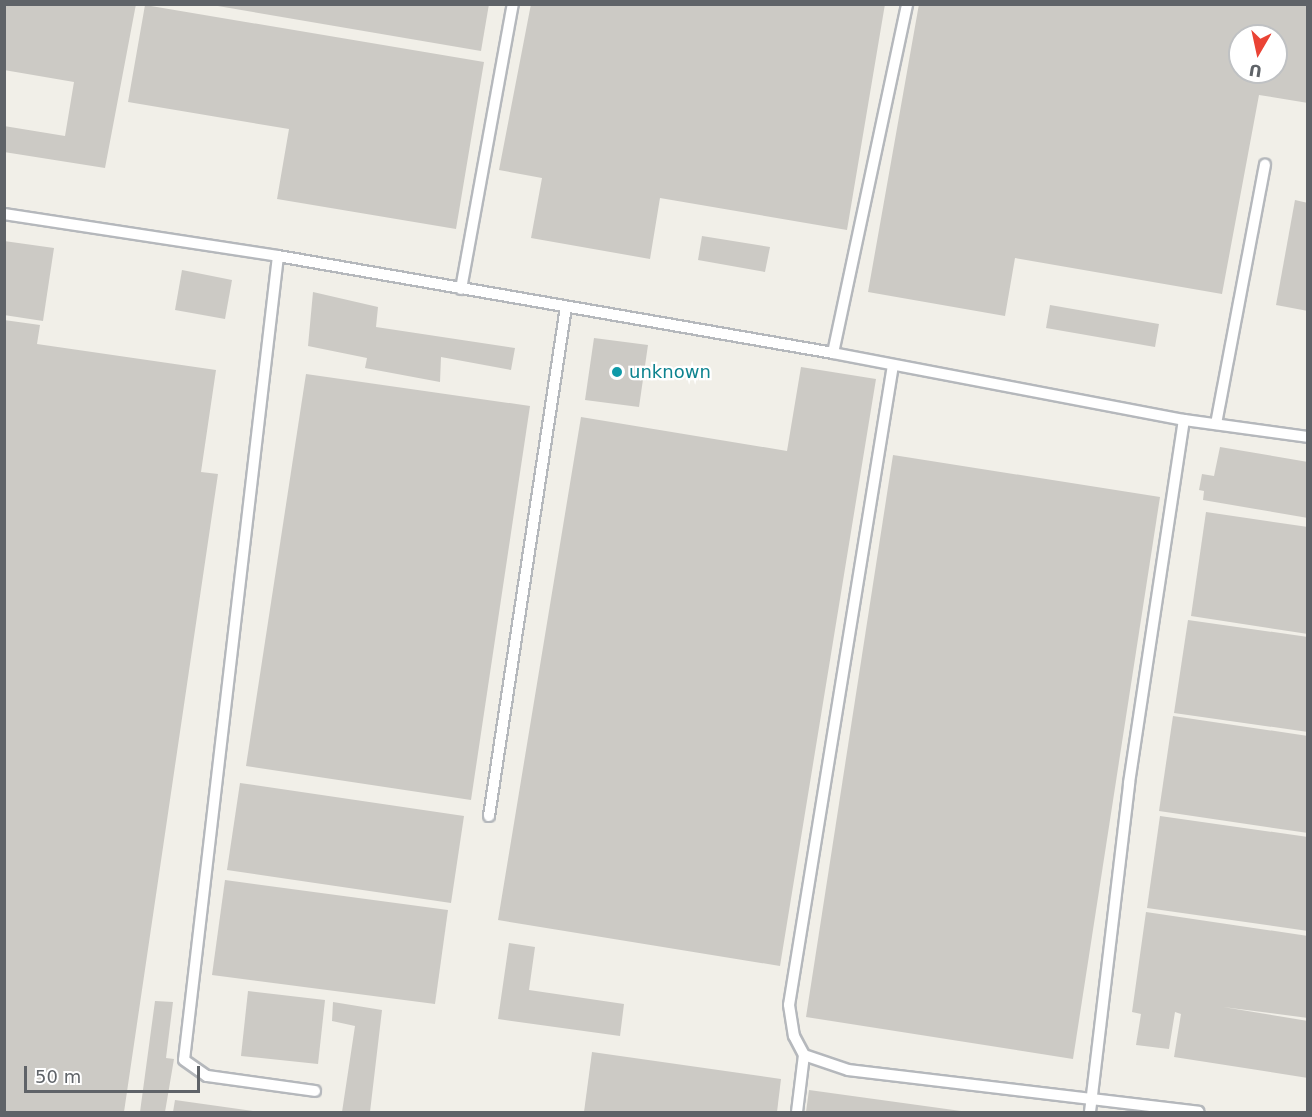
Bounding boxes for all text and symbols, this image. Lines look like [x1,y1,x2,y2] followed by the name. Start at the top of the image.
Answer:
[1228,24,1288,84] north arrow
[1248,60,1263,81] text: U
[629,361,711,383] place label: unknown
[610,365,624,379] marker: unknown
[27,1054,202,1092] scale bar
[35,1066,81,1087] text: 50 m

